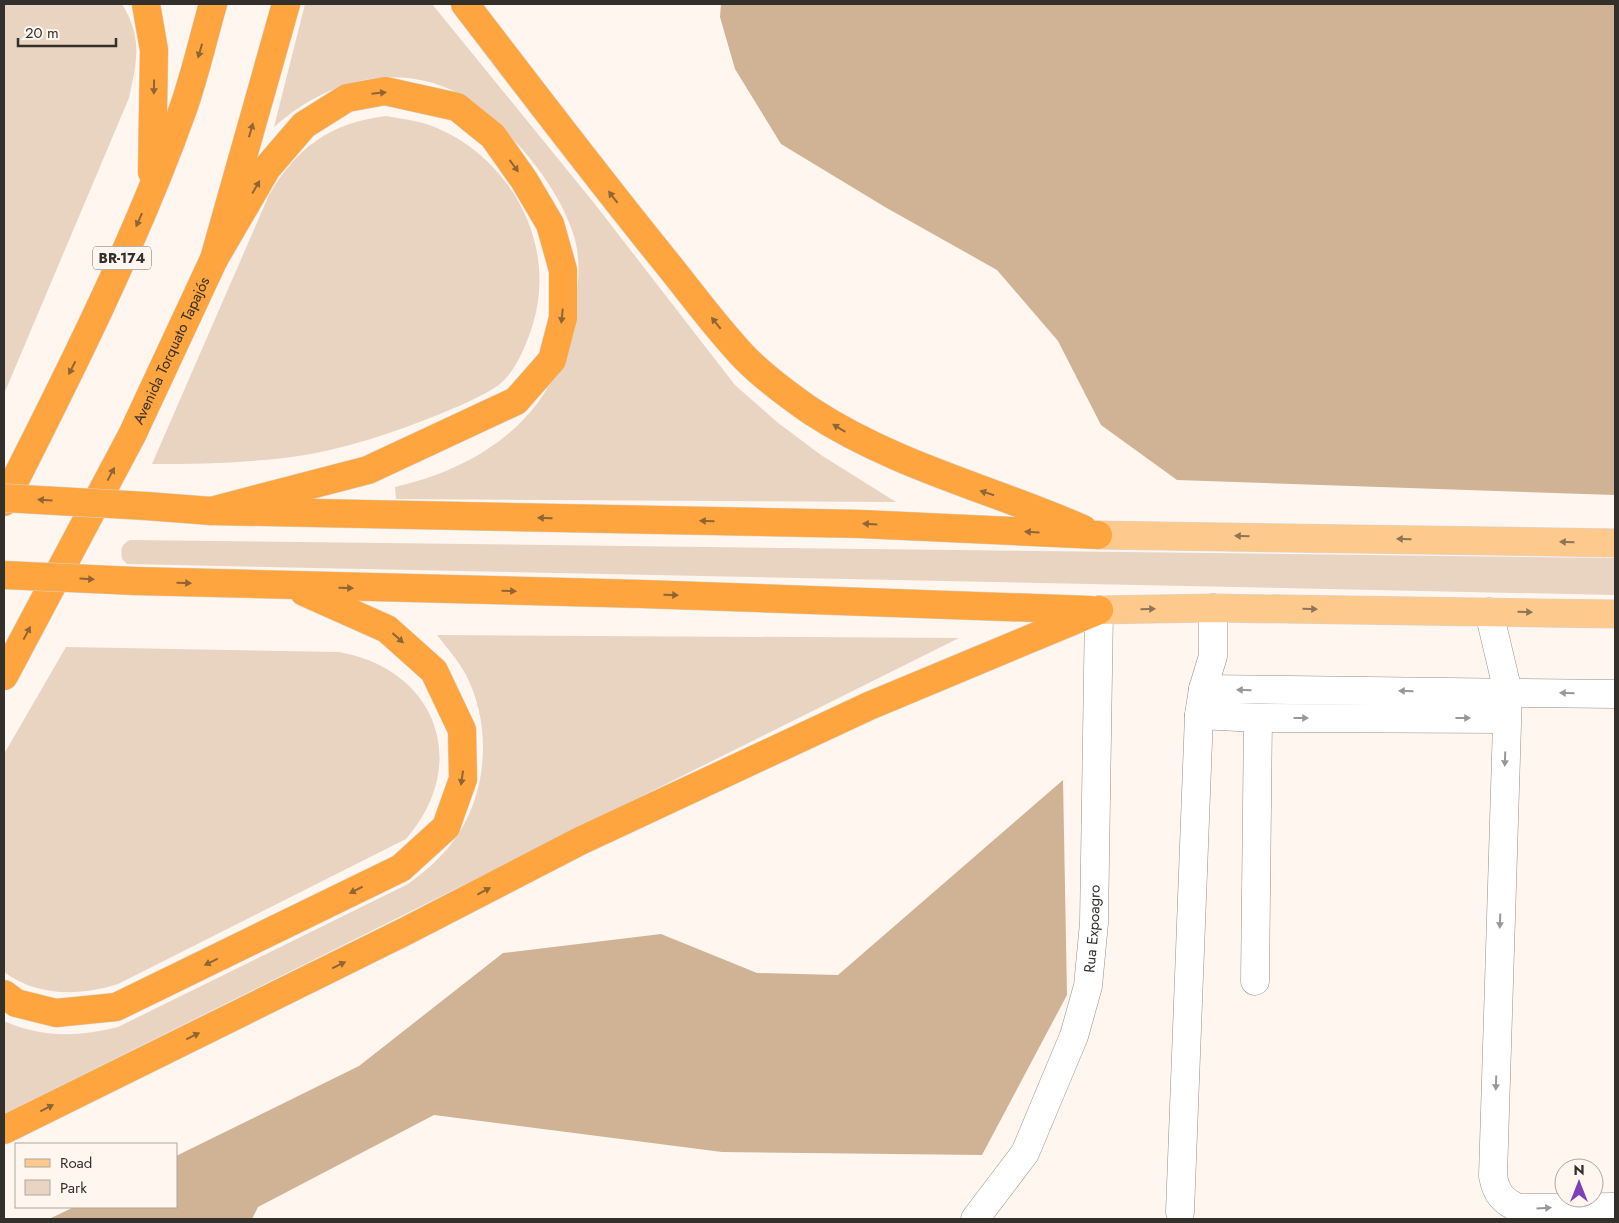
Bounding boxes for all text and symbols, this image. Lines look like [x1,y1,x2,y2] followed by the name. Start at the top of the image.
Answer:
[18,15,115,47] scale bar
[25,22,59,44] text: 20 m
[195,43,203,58] one-way arrow
[149,79,157,95] one-way arrow
[372,89,388,97] one-way arrow
[248,122,256,137] one-way arrow
[509,159,520,172] one-way arrow
[251,180,260,194] one-way arrow
[608,191,619,204] one-way arrow
[134,213,142,227] one-way arrow
[93,247,151,270] road number: BR-174
[127,273,215,428] street label: Avenida Torquato Tapajós
[558,309,566,325] one-way arrow
[711,317,722,330] one-way arrow
[68,361,76,375] one-way arrow
[832,423,845,432] one-way arrow
[107,467,116,481] one-way arrow
[980,489,995,496] one-way arrow
[37,496,53,504] one-way arrow
[537,513,553,521] one-way arrow
[699,516,715,524] one-way arrow
[861,520,877,528] one-way arrow
[1024,528,1040,536] one-way arrow
[1233,532,1249,540] one-way arrow
[1396,534,1412,542] one-way arrow
[1558,537,1574,545] one-way arrow
[80,576,96,584] one-way arrow
[176,579,192,587] one-way arrow
[338,584,354,592] one-way arrow
[501,588,517,596] one-way arrow
[663,592,679,600] one-way arrow
[1140,605,1156,613] one-way arrow
[1303,605,1319,613] one-way arrow
[1518,609,1534,617] one-way arrow
[23,626,31,640] one-way arrow
[391,632,403,644] one-way arrow
[1236,685,1252,693] one-way arrow
[1398,687,1414,695] one-way arrow
[1558,689,1574,697] one-way arrow
[1293,714,1309,722] one-way arrow
[1455,714,1471,722] one-way arrow
[1501,751,1509,767] one-way arrow
[457,770,465,786] one-way arrow
[1078,885,1106,974] street label: Rua Expoagro
[349,886,364,894] one-way arrow
[476,887,491,895] one-way arrow
[1496,913,1504,929] one-way arrow
[204,958,218,966] one-way arrow
[332,961,346,969] one-way arrow
[186,1032,200,1040] one-way arrow
[1491,1076,1499,1092] one-way arrow
[40,1104,54,1112] one-way arrow
[15,1143,178,1208] legend
[60,1152,92,1174] text: Road
[1554,1158,1604,1208] north arrow
[1573,1160,1585,1180] text: N
[60,1177,87,1199] text: Park
[1537,1203,1553,1211] one-way arrow

